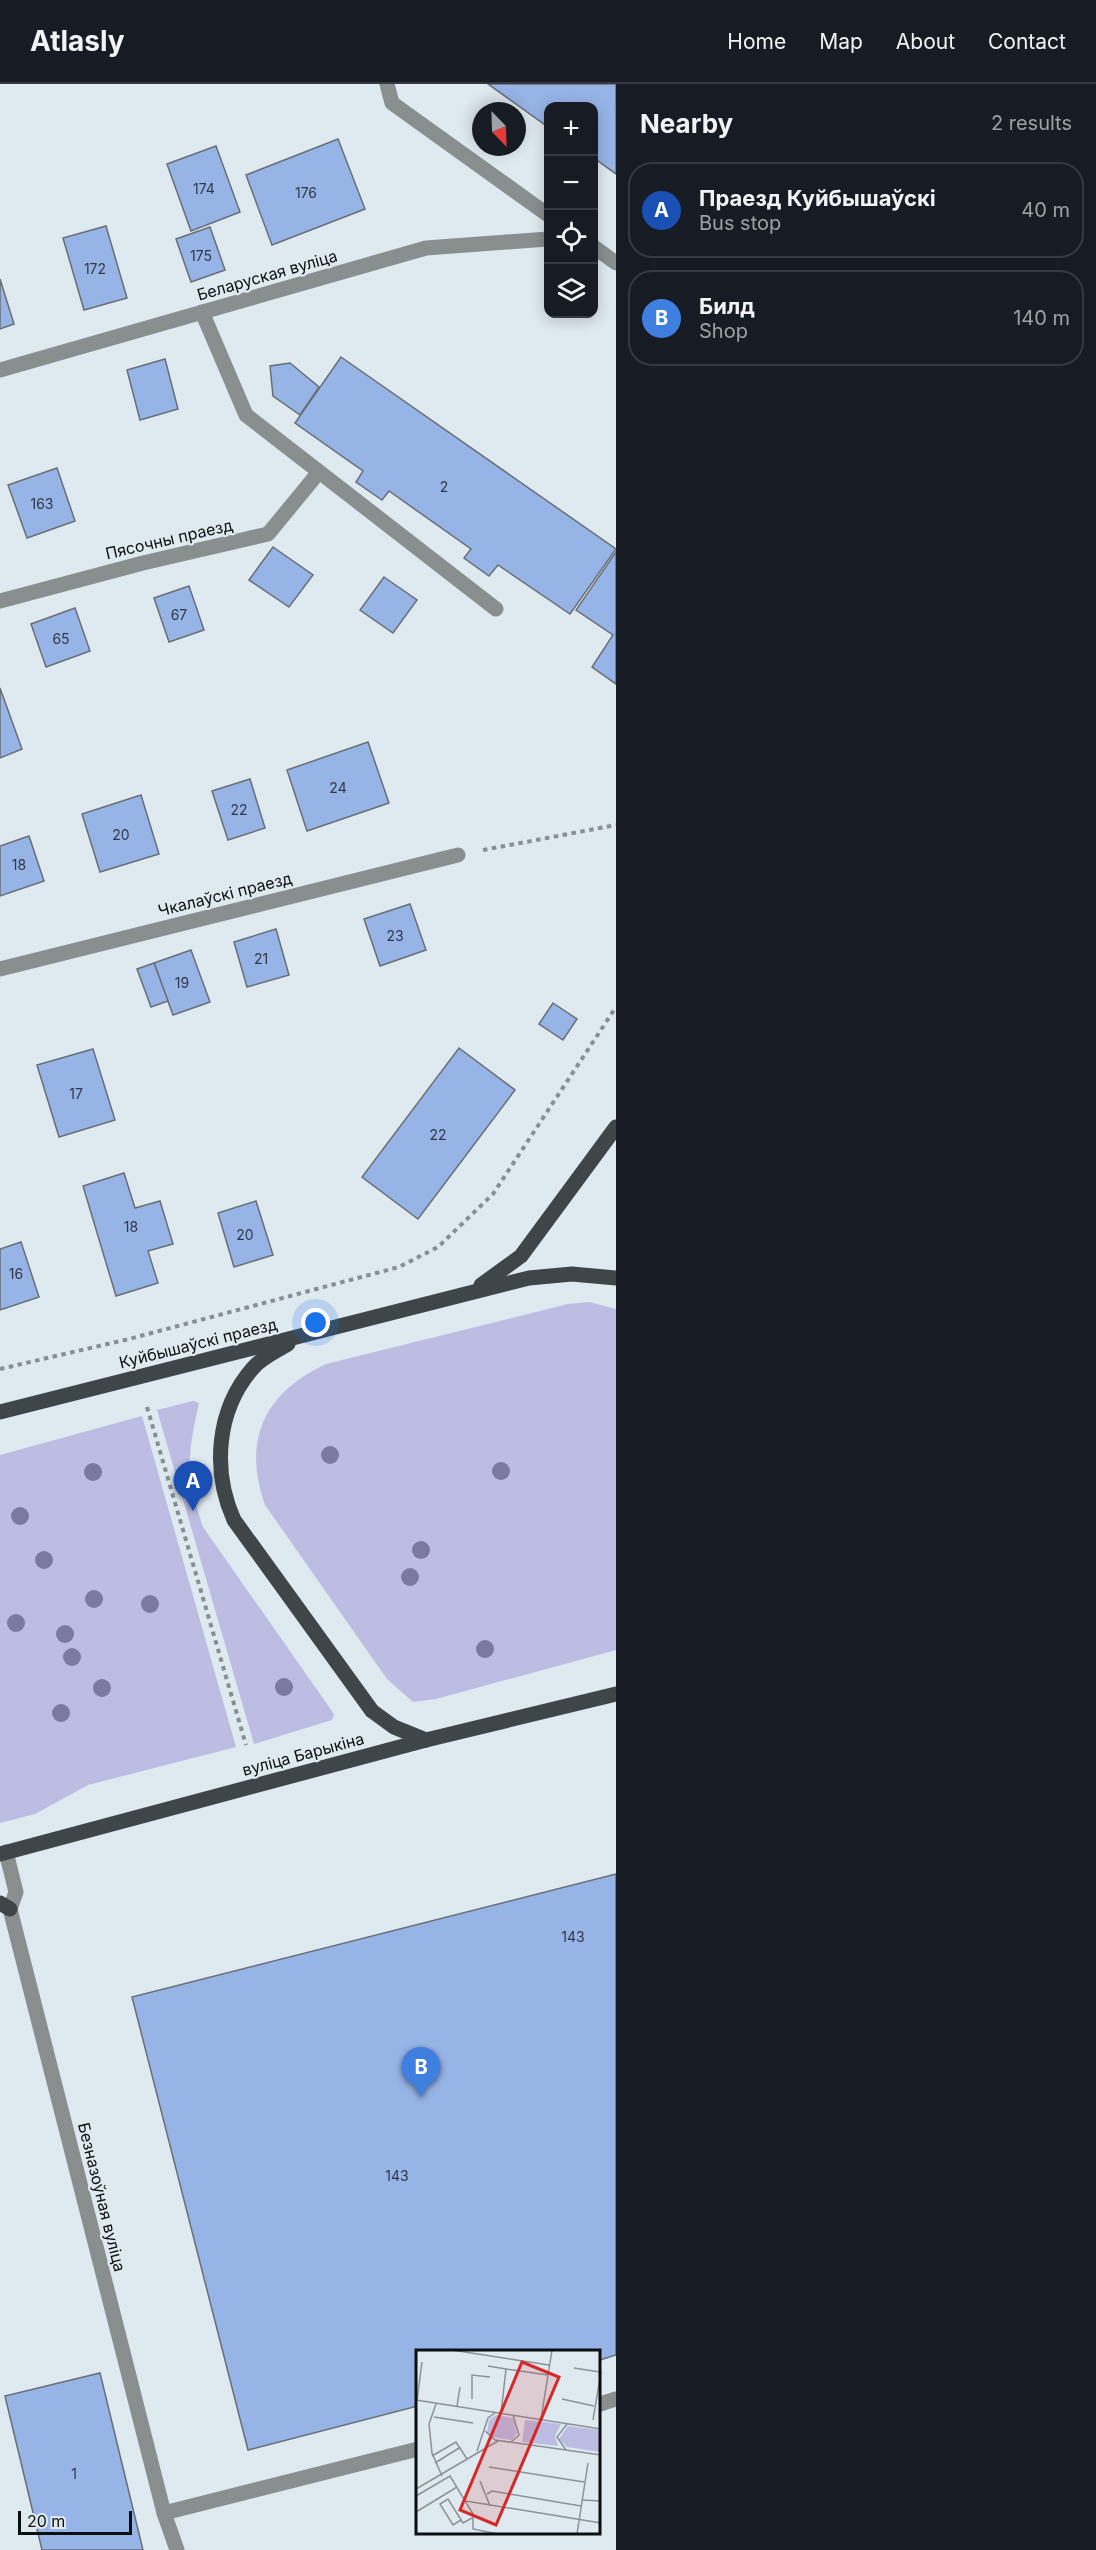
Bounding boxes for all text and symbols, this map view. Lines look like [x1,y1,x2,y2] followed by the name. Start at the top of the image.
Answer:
[30,24,125,58] text: Atlasly
[727,29,786,54] text: Home
[819,29,863,54] text: Map
[896,29,955,54] text: About
[988,29,1066,54] text: Contact
[472,102,526,156] north arrow
[544,102,598,318] map controls
[544,102,598,156] button: +
[640,108,733,139] text: Nearby
[991,111,1072,135] text: 2 results
[544,156,598,210] button: −
[193,180,215,197] house number: 174
[295,184,317,201] house number: 176
[699,185,936,211] text: Праезд Куйбышаўскі
[654,198,669,222] text: A
[1021,198,1070,222] text: 40 m
[544,210,598,264] button: locate
[699,211,781,235] text: Bus stop
[194,245,340,305] street label: Беларуская вуліца
[190,247,212,264] house number: 175
[84,260,106,277] house number: 172
[544,264,598,318] button: layers
[699,293,755,319] text: Билд
[655,306,668,330] text: B
[1013,306,1070,330] text: 140 m
[699,319,748,343] text: Shop
[440,478,448,495] house number: 2
[30,495,54,512] house number: 163
[103,515,235,563] street label: Пясочны праезд
[171,606,187,623] house number: 67
[52,630,70,647] house number: 65
[329,779,347,796] house number: 24
[230,801,248,818] house number: 22
[112,826,130,843] house number: 20
[12,856,26,873] house number: 18
[156,868,294,920] street label: Чкалаўскі праезд
[386,927,404,944] house number: 23
[254,950,268,967] house number: 21
[175,974,189,991] house number: 19
[69,1085,83,1102] house number: 17
[429,1126,447,1143] house number: 22
[124,1218,138,1235] house number: 18
[236,1226,254,1243] house number: 20
[9,1265,23,1282] house number: 16
[301,1308,330,1337] your location
[117,1314,279,1372] street label: Куйбышаўскі праезд
[174,1462,212,1511] pin: A
[240,1728,366,1780] street label: вуліца Барыкіна
[561,1928,585,1945] house number: 143
[402,2048,440,2097] pin: B
[74,2120,130,2274] street label: Безназоўная вуліца
[385,2167,409,2184] house number: 143
[416,2350,601,2535] inset map
[71,2465,77,2482] house number: 1
[18,2508,132,2536] scale bar
[27,2511,65,2531] text: 20 m

